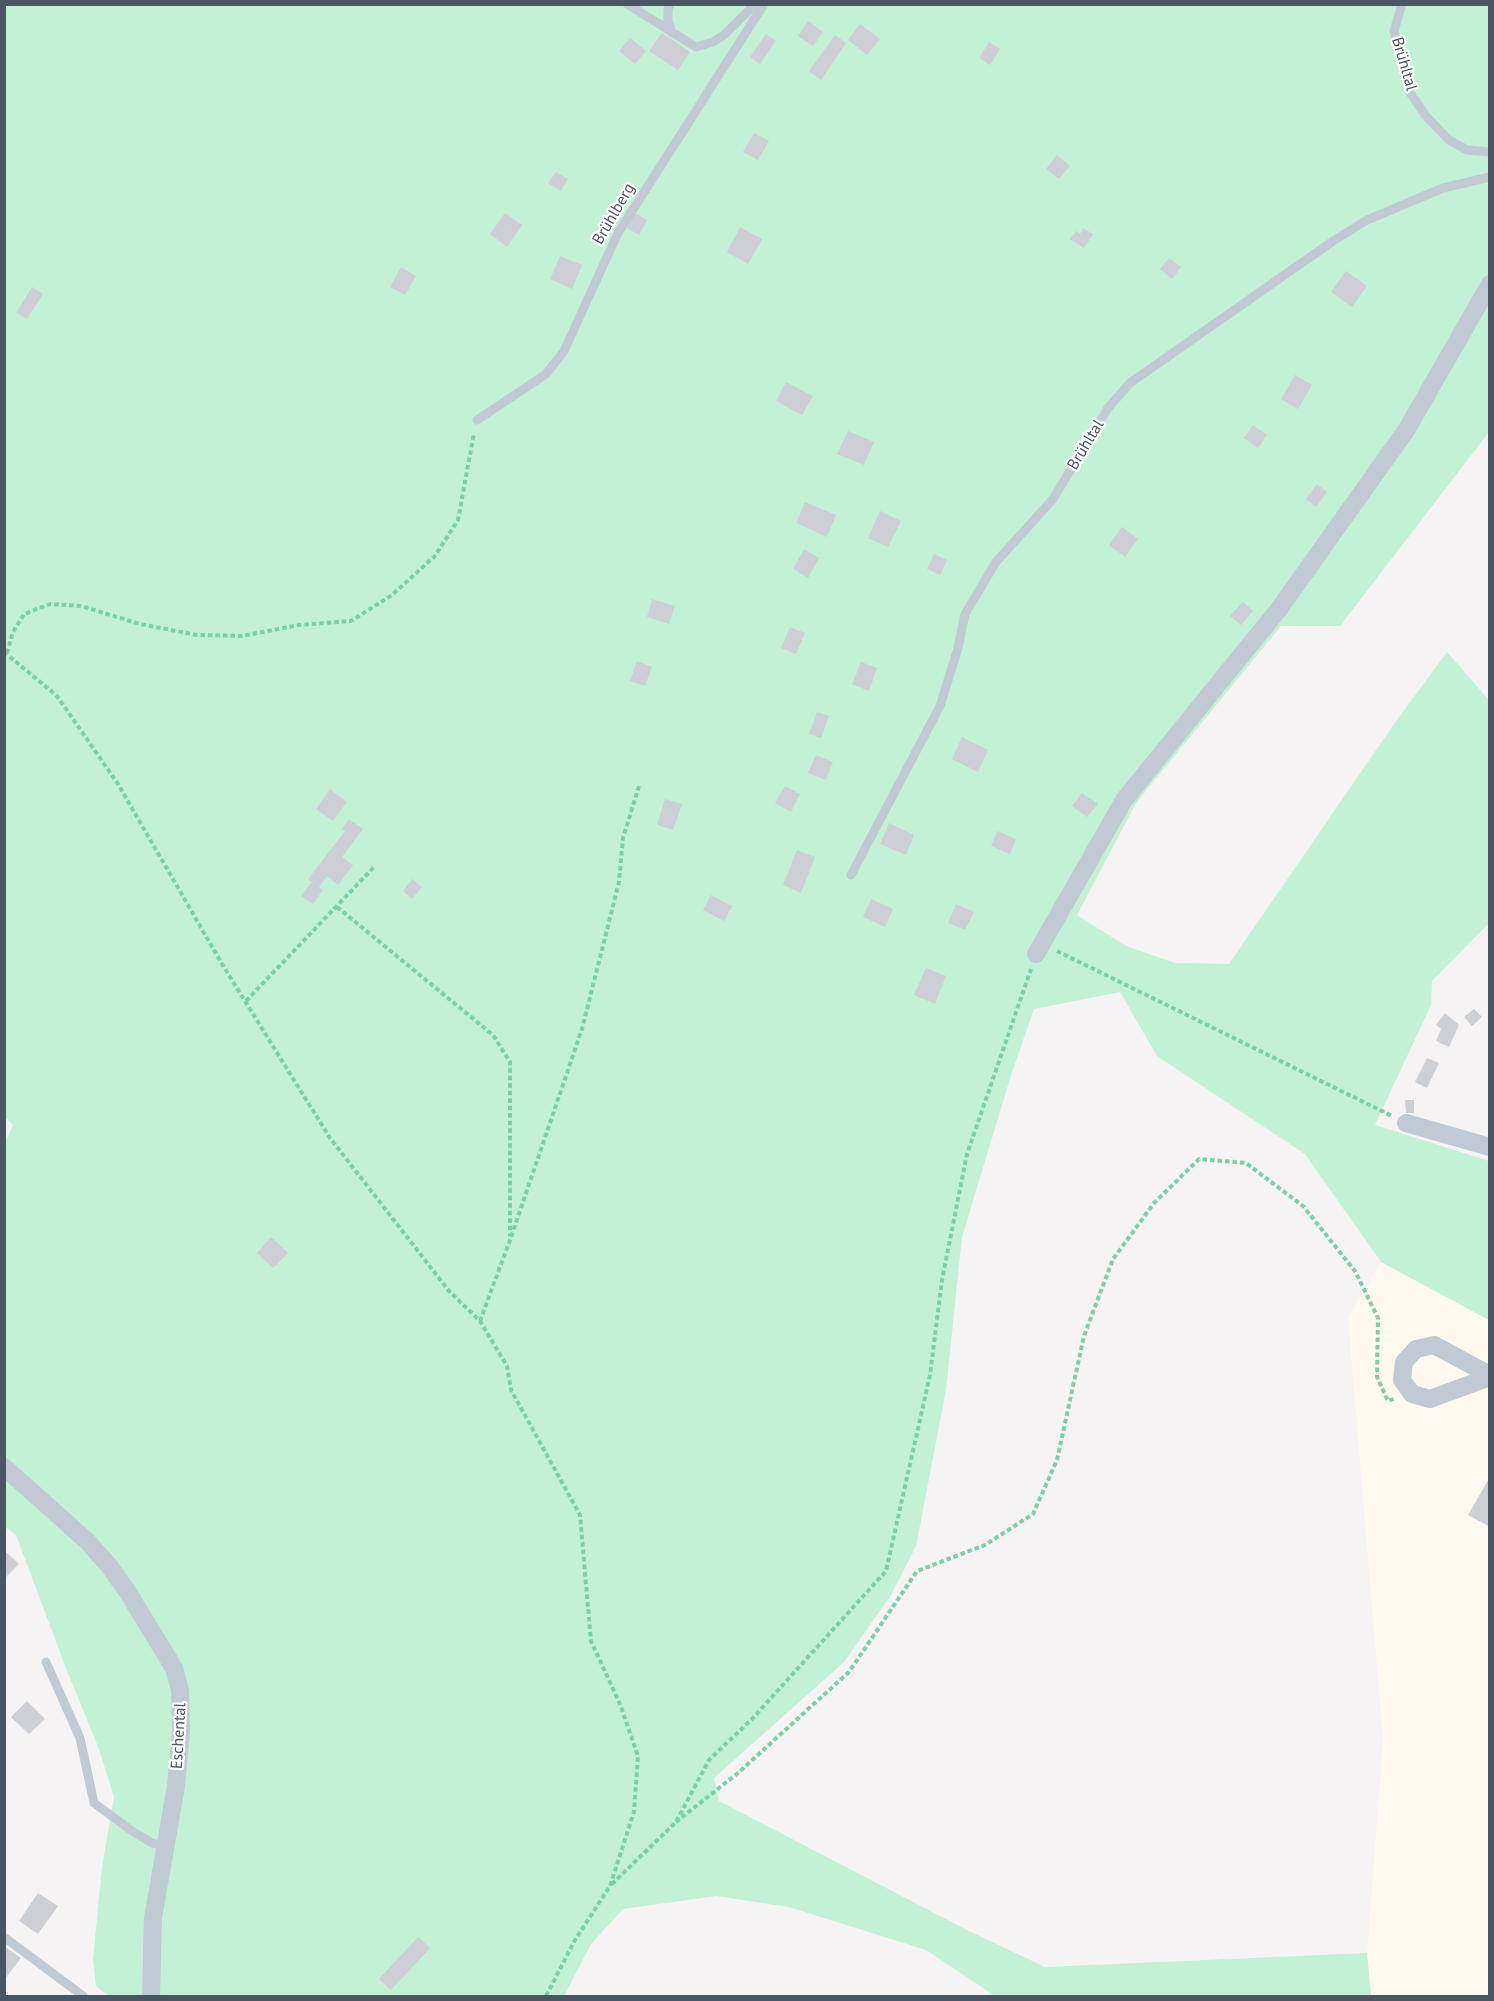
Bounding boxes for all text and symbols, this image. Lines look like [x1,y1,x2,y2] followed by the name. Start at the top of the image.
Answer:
[1387,35,1421,93] street label: Brühltal
[589,180,639,248] street label: Brühlberg
[1064,417,1108,473] street label: Brühltal
[168,1702,190,1770] street label: Eschental

